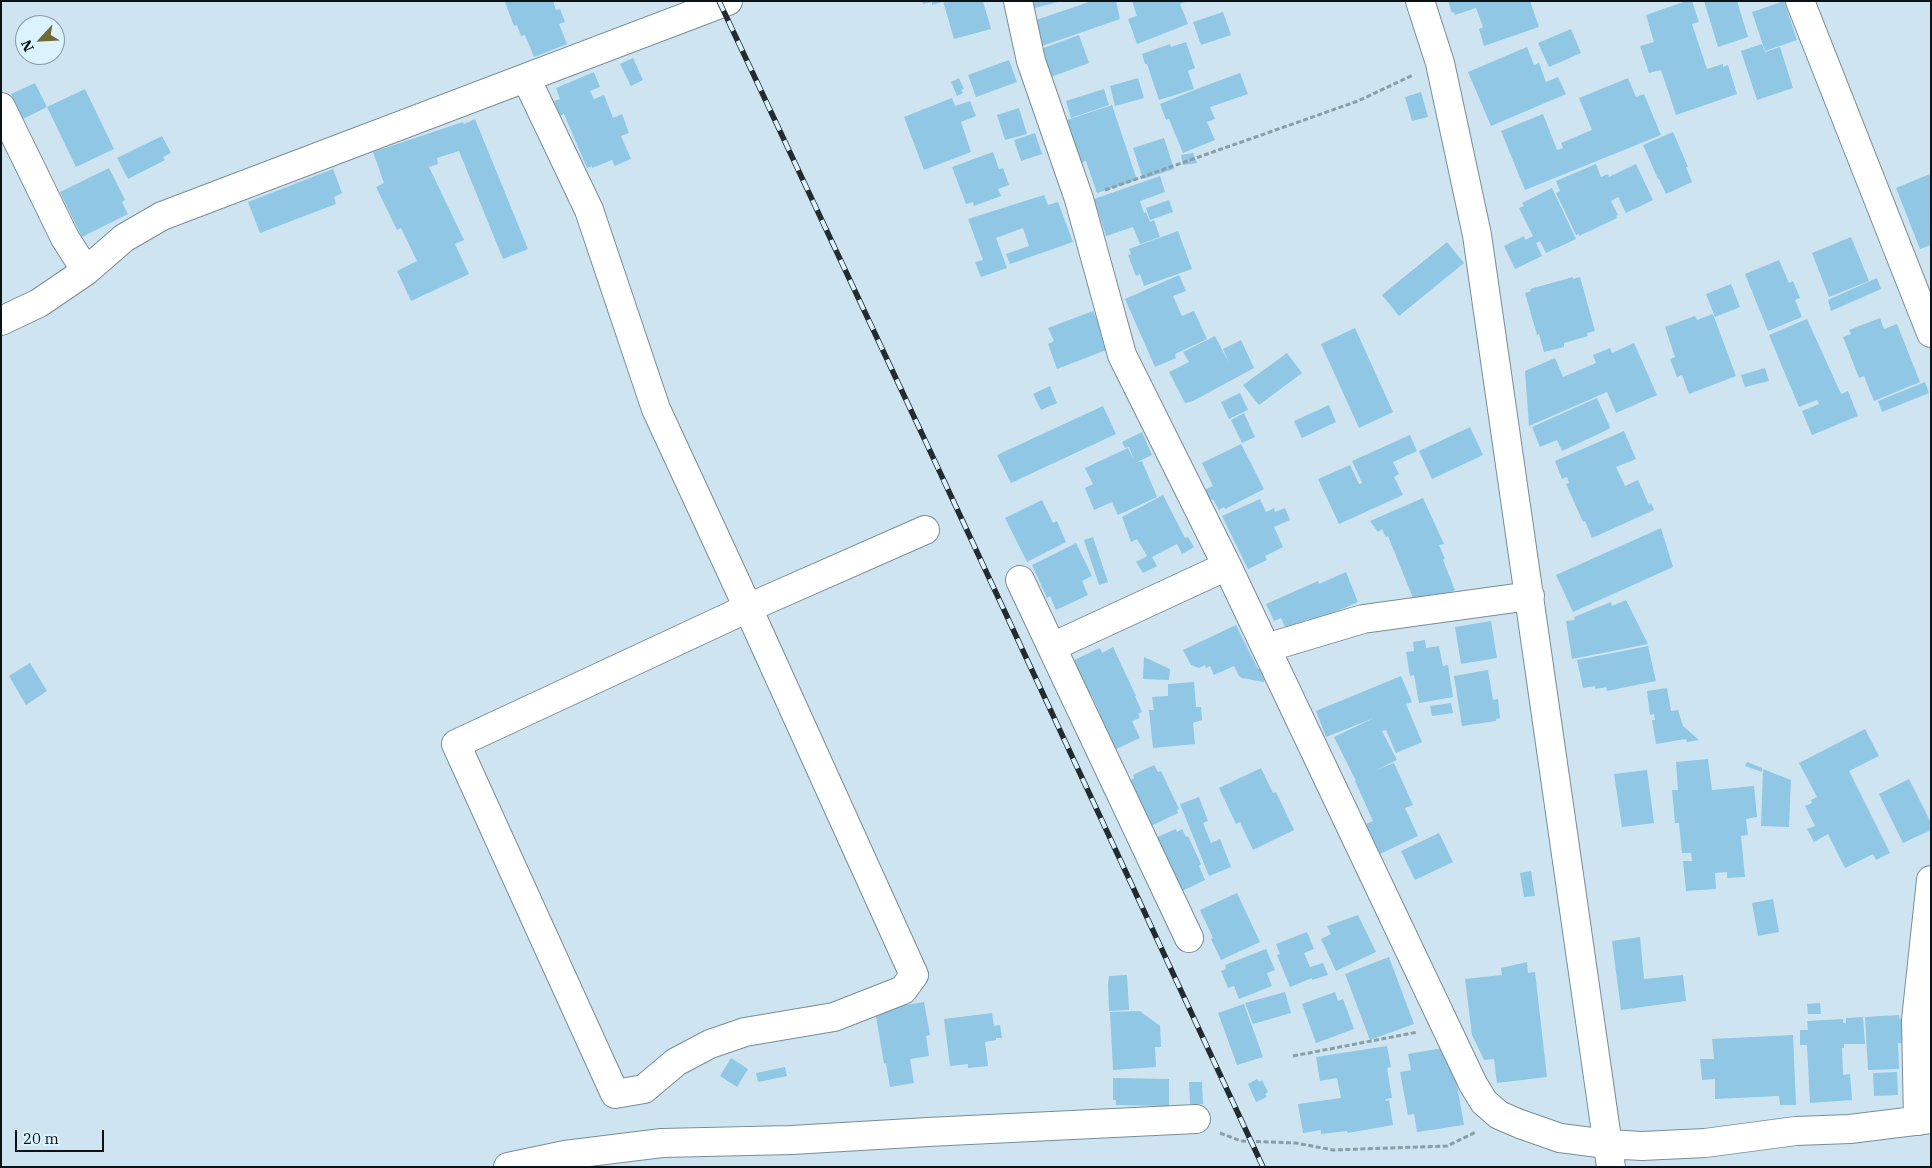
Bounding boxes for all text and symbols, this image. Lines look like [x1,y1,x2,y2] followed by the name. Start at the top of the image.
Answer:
[15,15,65,65] north arrow
[17,37,38,55] text: N
[18,1120,106,1152] scale bar
[23,1129,59,1148] text: 20 m

